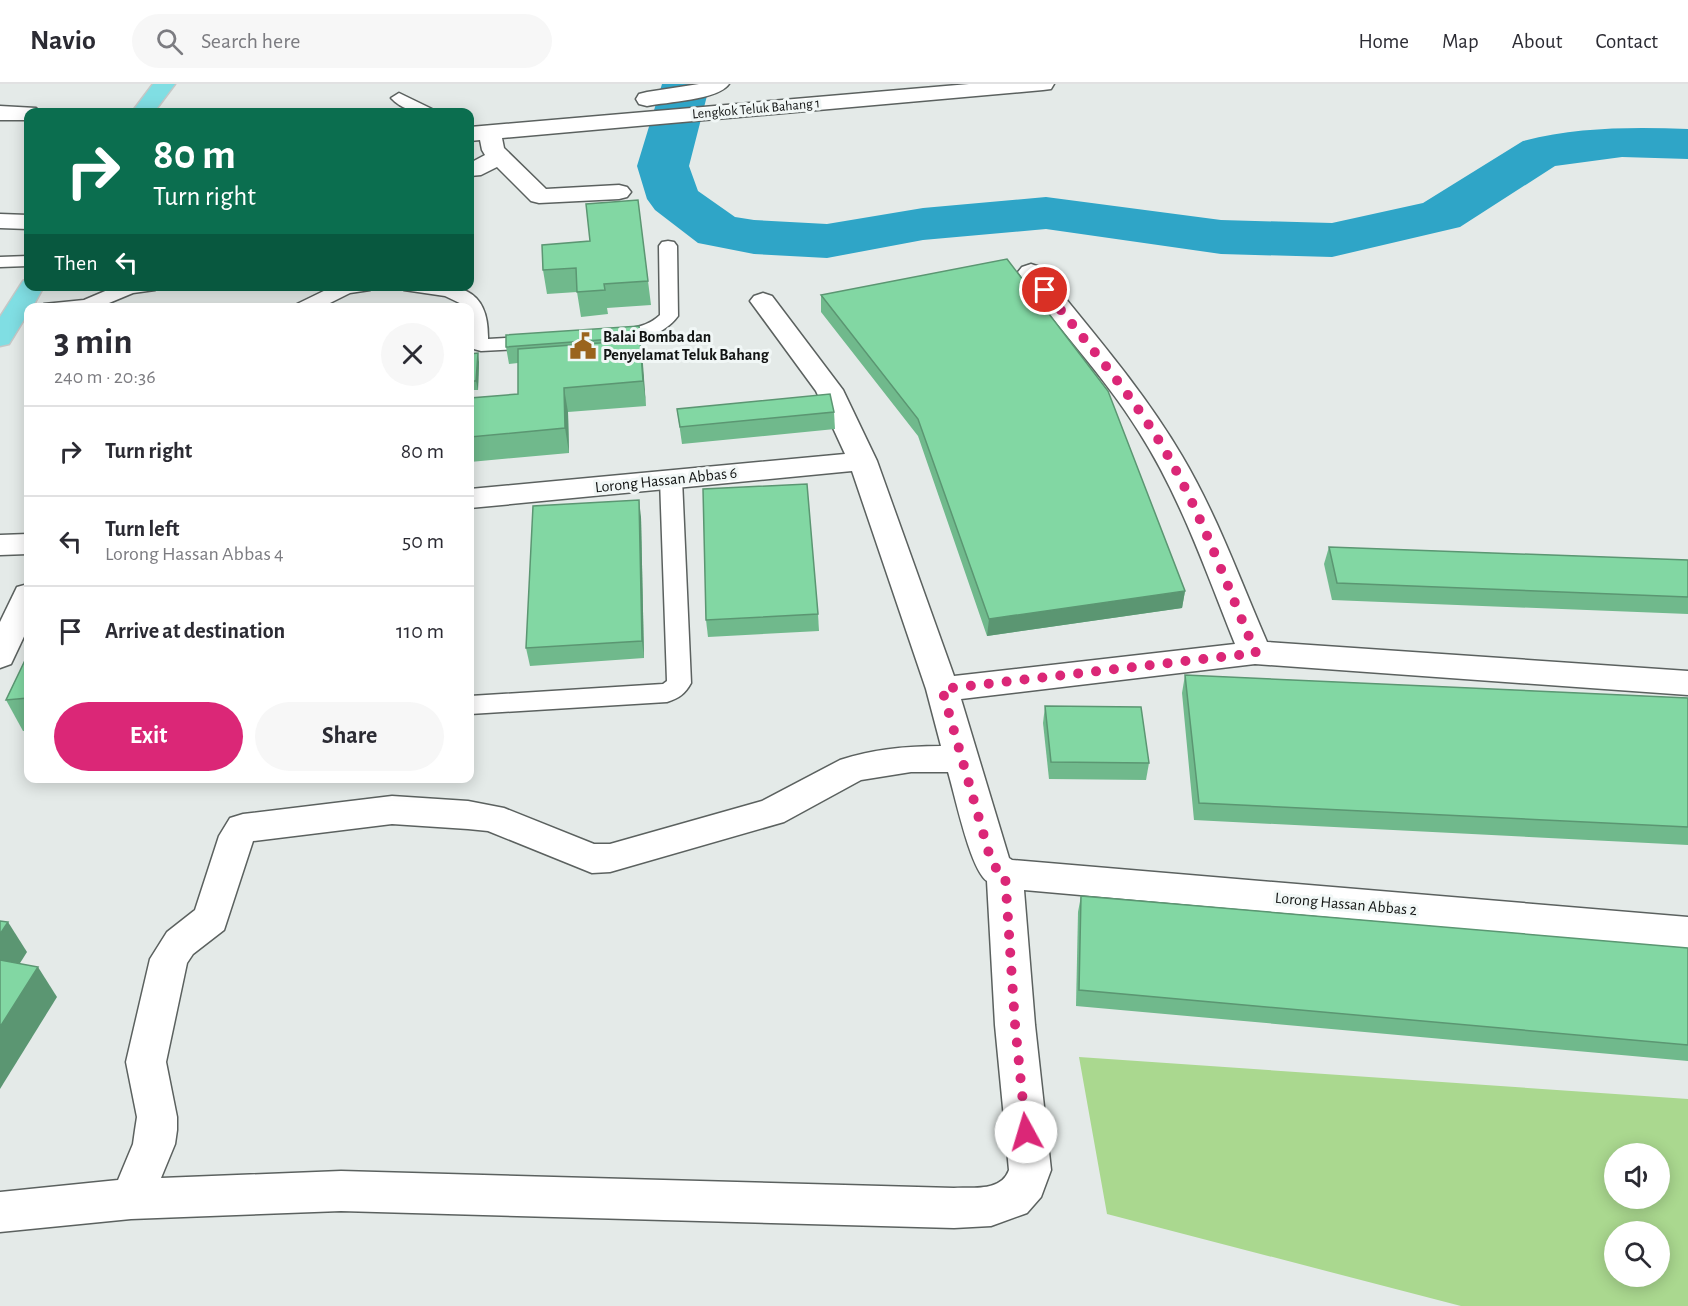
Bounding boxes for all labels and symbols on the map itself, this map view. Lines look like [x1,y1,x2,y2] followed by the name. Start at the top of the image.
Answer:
[691,96,821,122] street label: Lengkok Teluk Bahang 1
[1019,264,1070,315] pin
[603,329,770,364] place label: Balai Bomba dan Penyelamat Teluk Bahang
[568,331,598,361] public building icon: Balai Bomba dan Penyelamat Teluk Bahang
[594,465,738,495] street label: Lorong Hassan Abbas 6
[1274,890,1418,918] street label: Lorong Hassan Abbas 2
[994,1100,1058,1164] position arrow

